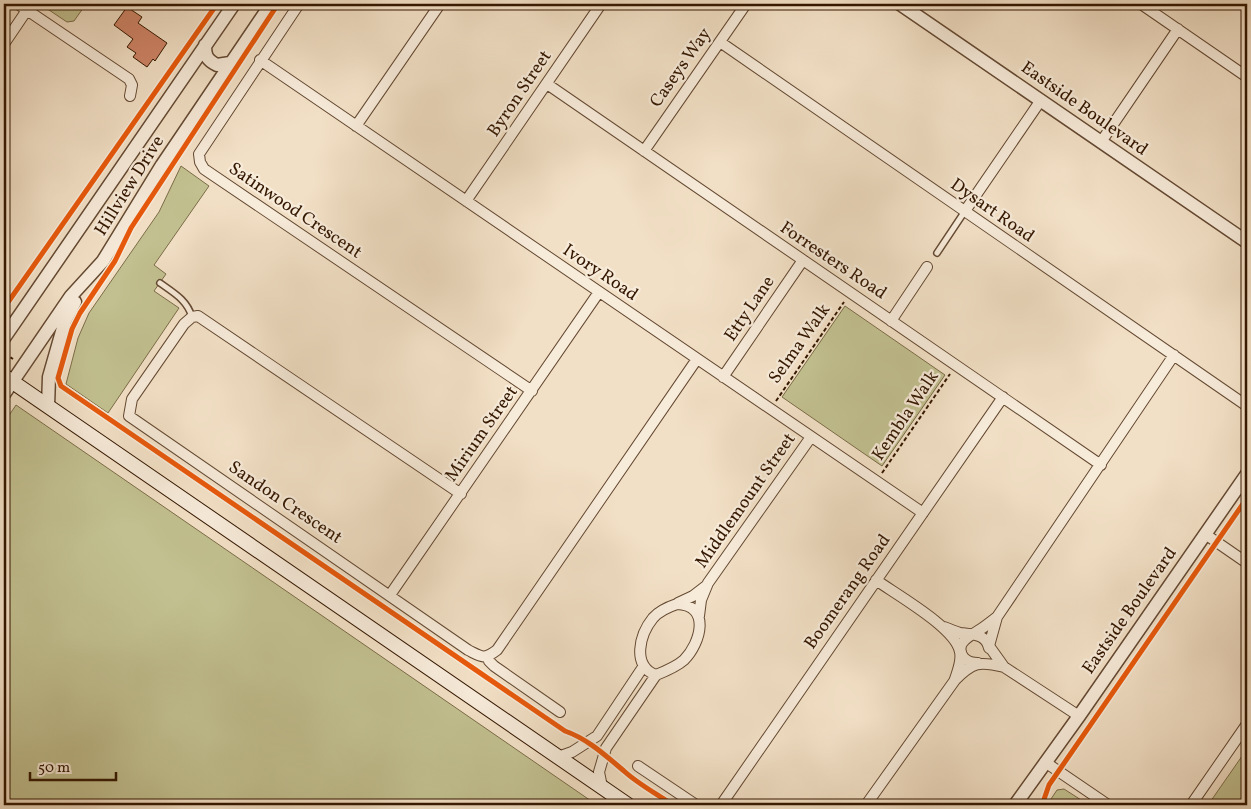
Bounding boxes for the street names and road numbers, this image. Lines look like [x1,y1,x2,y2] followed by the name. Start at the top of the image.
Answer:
[644,23,718,113] street label: Caseys Way
[482,46,558,142] street label: Byron Street
[1015,56,1153,162] street label: Eastside Boulevard
[89,131,171,241] street label: Hillview Drive
[223,157,367,265] street label: Satinwood Crescent
[945,173,1039,249] street label: Dysart Road
[774,216,892,306] street label: Forresters Road
[557,239,643,307] street label: Ivory Road
[719,271,781,347] street label: Etty Lane
[763,299,837,389] street label: Selma Walk
[867,366,946,466] street label: Kembla Walk
[440,381,524,487] street label: Mirium Street
[690,428,802,574] street label: Middlemount Street
[223,455,347,551] street label: Sandon Crescent
[799,529,897,655] street label: Boomerang Road
[1077,542,1183,680] street label: Eastside Boulevard

